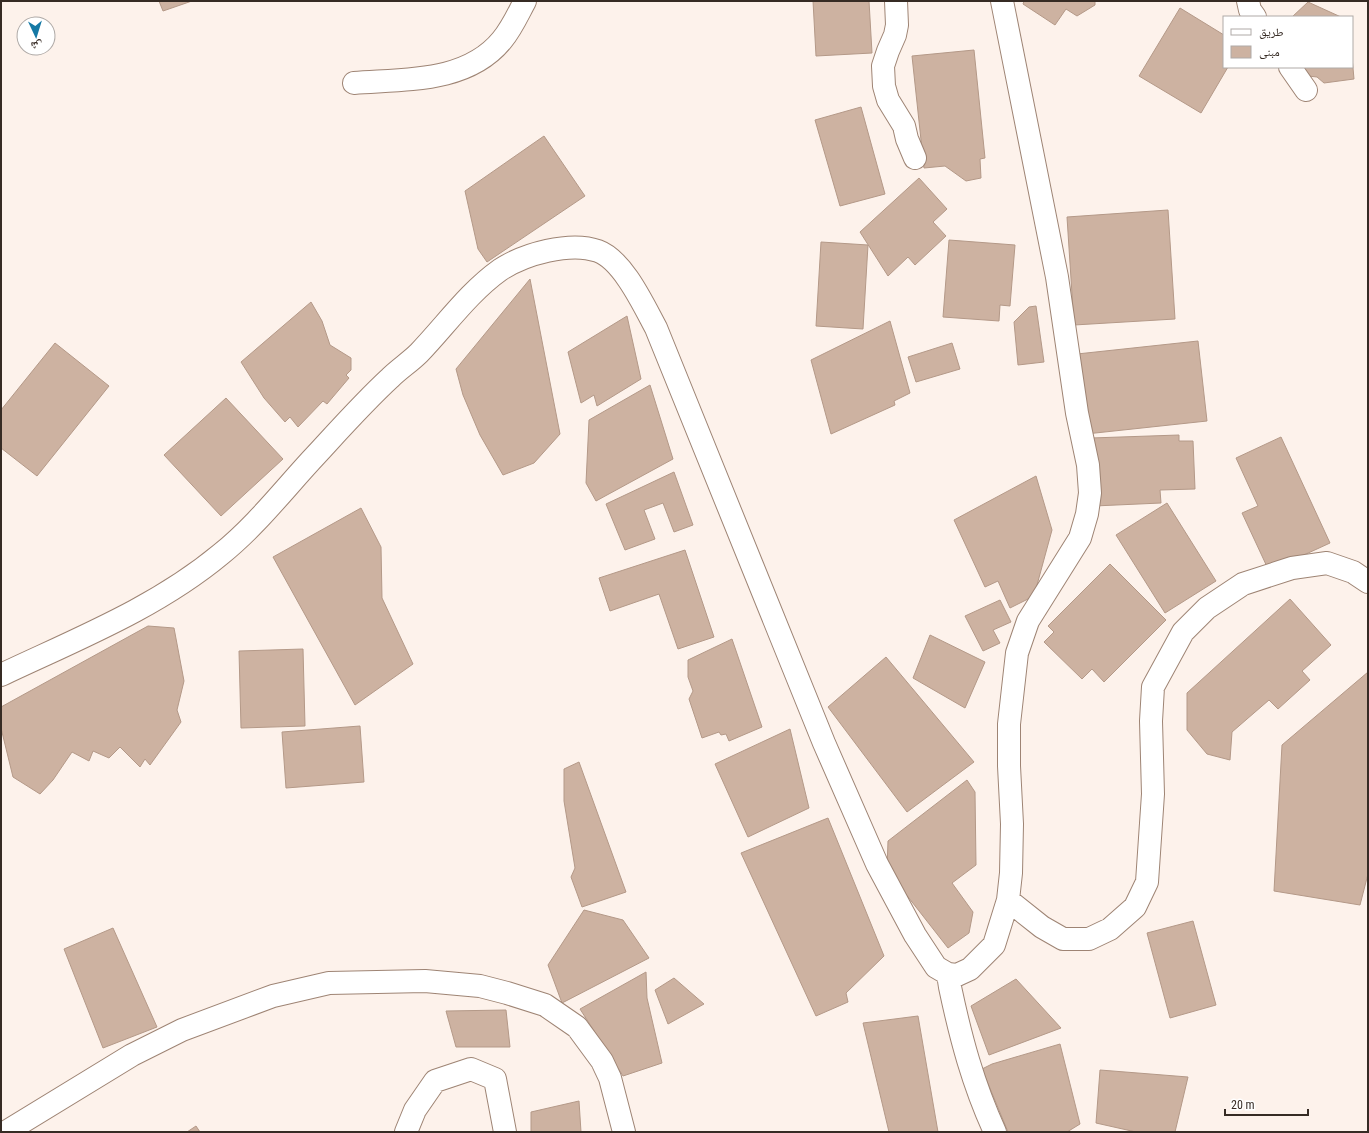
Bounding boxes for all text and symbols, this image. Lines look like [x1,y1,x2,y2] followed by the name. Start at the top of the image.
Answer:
[16,16,56,56] north arrow
[1223,16,1353,68] legend
[1259,25,1284,39] text: طريق
[30,38,43,52] text: ش
[1259,45,1280,59] text: مبنى
[1225,1091,1308,1117] scale bar
[1231,1098,1255,1112] text: 20 m

